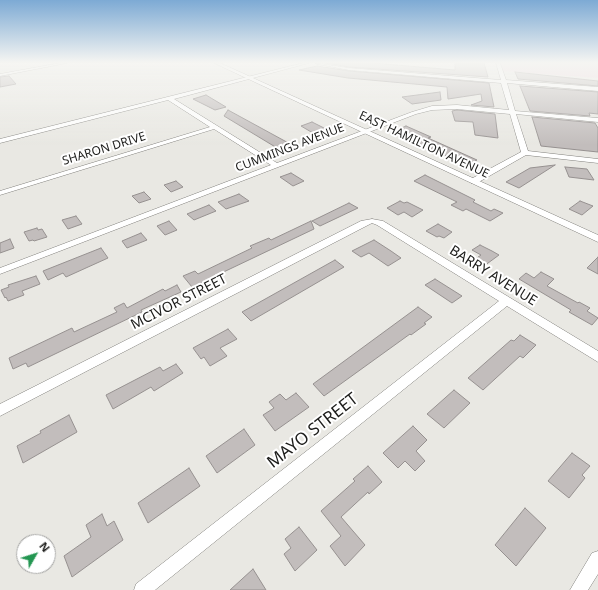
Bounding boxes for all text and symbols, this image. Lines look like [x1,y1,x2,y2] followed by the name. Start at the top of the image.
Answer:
[357,108,491,182] street label: EAST HAMILTON AVENUE
[234,121,346,175] street label: CUMMINGS AVENUE
[61,129,147,169] street label: SHARON DRIVE
[446,242,540,310] street label: BARRY AVENUE
[128,271,230,333] street label: MCIVOR STREET
[263,389,363,473] street label: MAYO STREET
[16,534,56,574] north arrow
[36,539,54,555] text: N

